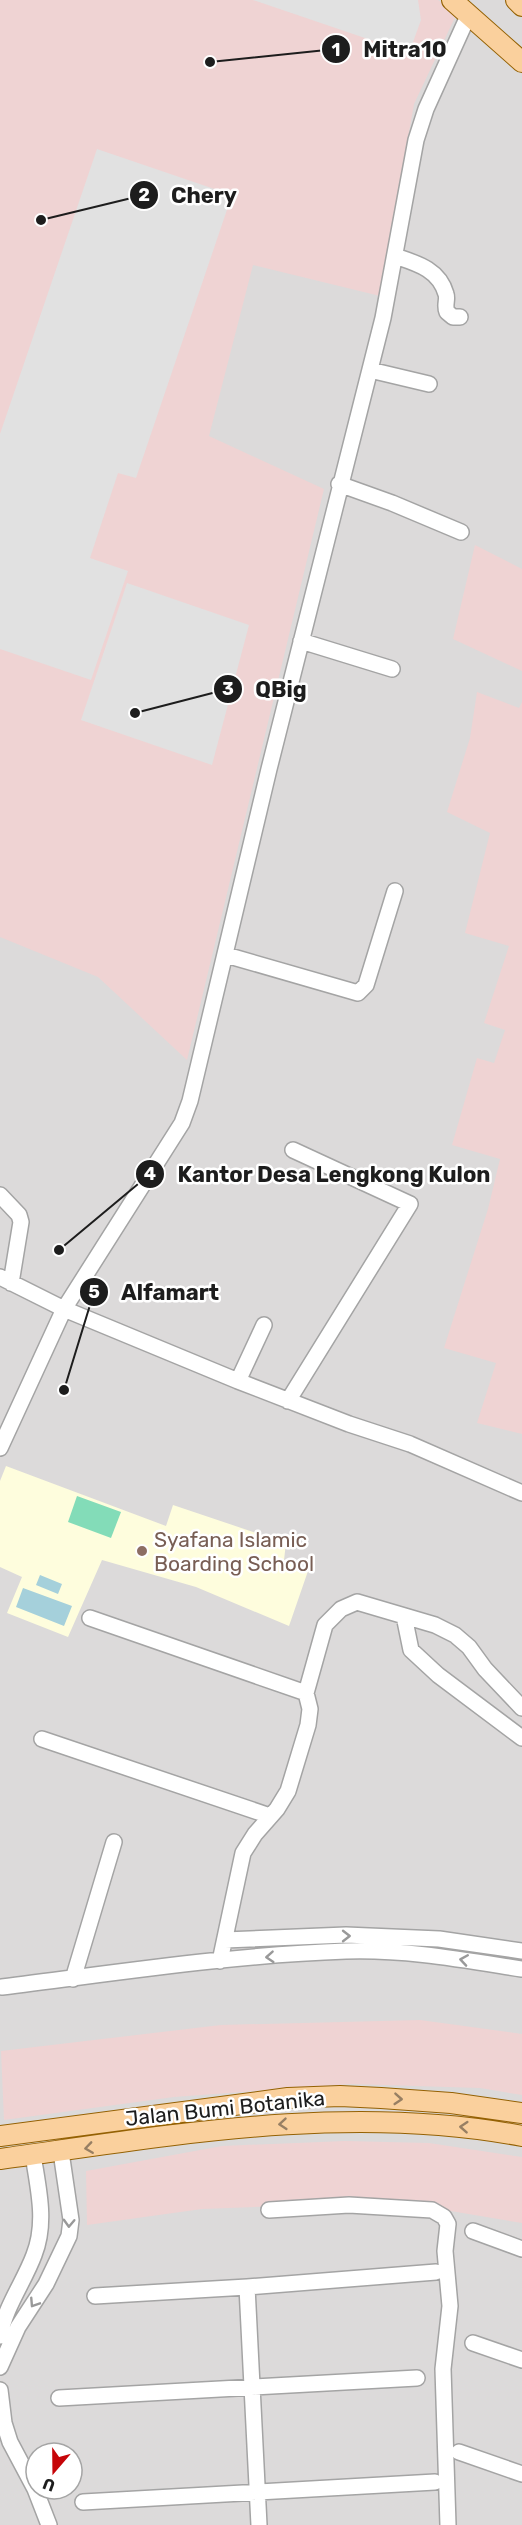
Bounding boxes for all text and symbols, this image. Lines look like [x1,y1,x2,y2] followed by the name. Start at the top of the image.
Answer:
[321,29,458,69] callout: Mitra10
[363,36,447,63] text: Mitra10
[332,39,340,61] text: 1
[129,175,248,215] callout: Chery
[171,182,237,209] text: Chery
[138,184,150,206] text: 2
[213,669,319,709] callout: QBig
[255,676,307,703] text: QBig
[222,678,234,700] text: 3
[135,1154,503,1194] callout: Kantor Desa Lengkong Kulon
[178,1161,490,1188] text: Kantor Desa Lengkong Kulon
[144,1163,156,1185] text: 4
[79,1272,231,1312] callout: Alfamart
[121,1279,219,1306] text: Alfamart
[88,1281,100,1303] text: 5
[154,1527,314,1576] place label: Syafana Islamic Boarding School
[135,1544,149,1558] marker: Syafana Islamic Boarding School
[341,1930,350,1942] one-way arrow
[265,1950,275,1963] one-way arrow
[460,1954,470,1967] one-way arrow
[124,2085,326,2131] street label: Jalan Bumi Botanika
[394,2093,403,2106] one-way arrow
[278,2117,287,2130] one-way arrow
[460,2121,469,2134] one-way arrow
[84,2141,94,2153] one-way arrow
[63,2219,76,2228] one-way arrow
[30,2296,41,2307] one-way arrow
[24,2441,84,2501] north arrow
[40,2474,58,2496] text: U

